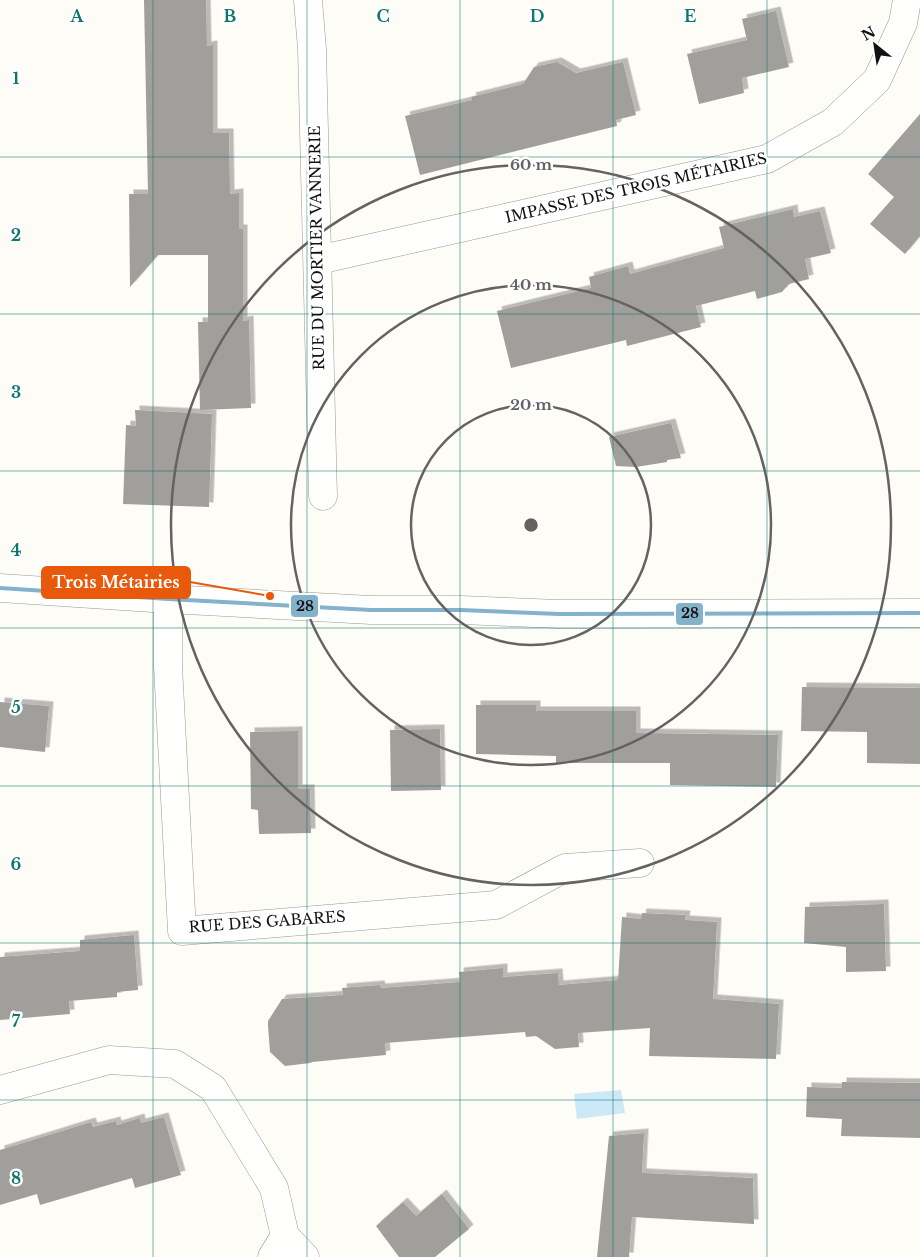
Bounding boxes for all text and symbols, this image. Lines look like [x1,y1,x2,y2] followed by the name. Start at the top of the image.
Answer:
[70,6,85,26] text: A
[224,6,237,26] text: B
[376,6,390,26] text: C
[530,6,544,26] text: D
[684,6,696,26] text: E
[850,20,900,70] north arrow
[858,23,879,45] text: N
[13,68,20,88] text: 1
[305,125,328,371] street label: RUE DU MORTIER VANNERIE
[503,148,769,227] street label: IMPASSE DES TROIS MÉTAIRIES
[510,155,552,174] text: 60 m
[11,225,21,245] text: 2
[510,275,552,294] text: 40 m
[11,382,21,402] text: 3
[510,395,552,414] text: 20 m
[522,516,540,534] centre of rings
[11,540,21,560] text: 4
[42,567,190,598] callout: Trois Métairies
[52,572,180,592] text: Trois Métairies
[290,594,319,618] line badge: 28
[296,597,314,615] text: 28
[675,602,704,626] line badge: 28
[681,604,699,622] text: 28
[11,697,21,717] text: 5
[11,854,22,874] text: 6
[188,907,346,936] street label: RUE DES GABARES
[12,1011,21,1031] text: 7
[11,1168,21,1188] text: 8

